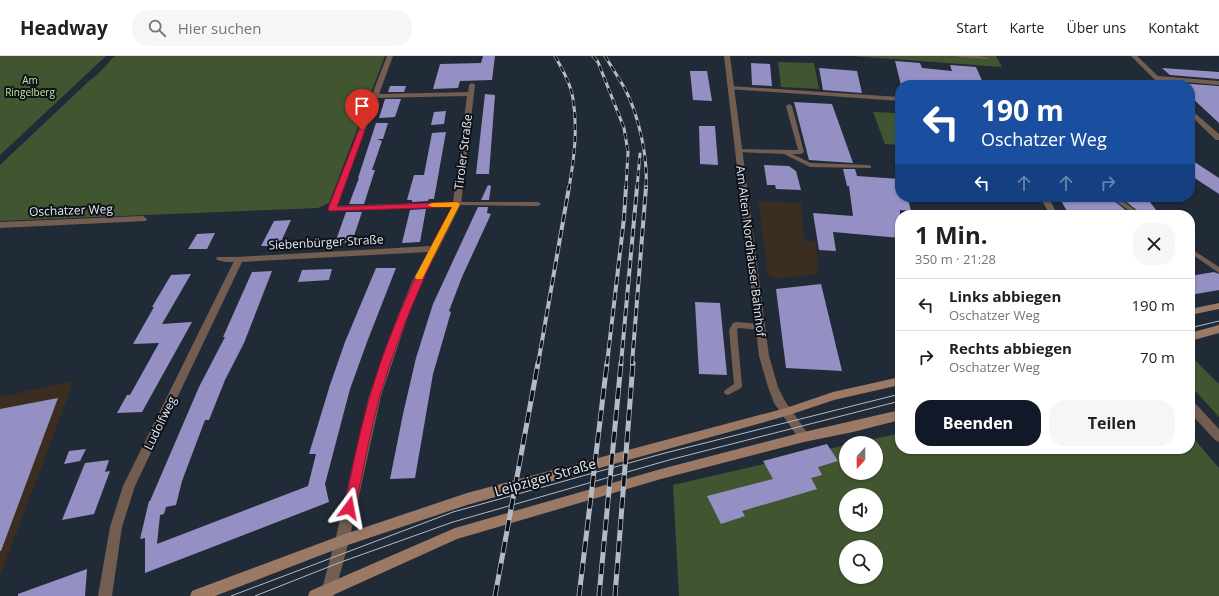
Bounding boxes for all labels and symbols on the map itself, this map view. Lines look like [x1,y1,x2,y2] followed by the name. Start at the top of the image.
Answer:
[5,73,55,99] park label: Am Ringelberg
[345,89,379,130] pin
[450,113,476,191] street label: Tiroler Straße
[732,165,770,338] street label: Am Alten Nordhäuser Bahnhof
[29,200,114,220] street label: Oschatzer Weg
[268,230,384,254] street label: Siebenbürger Straße
[140,393,181,453] street label: Ludolfweg
[839,436,883,480] north arrow
[492,453,598,501] street label: Leipziger Straße
[328,487,370,529] position arrow

